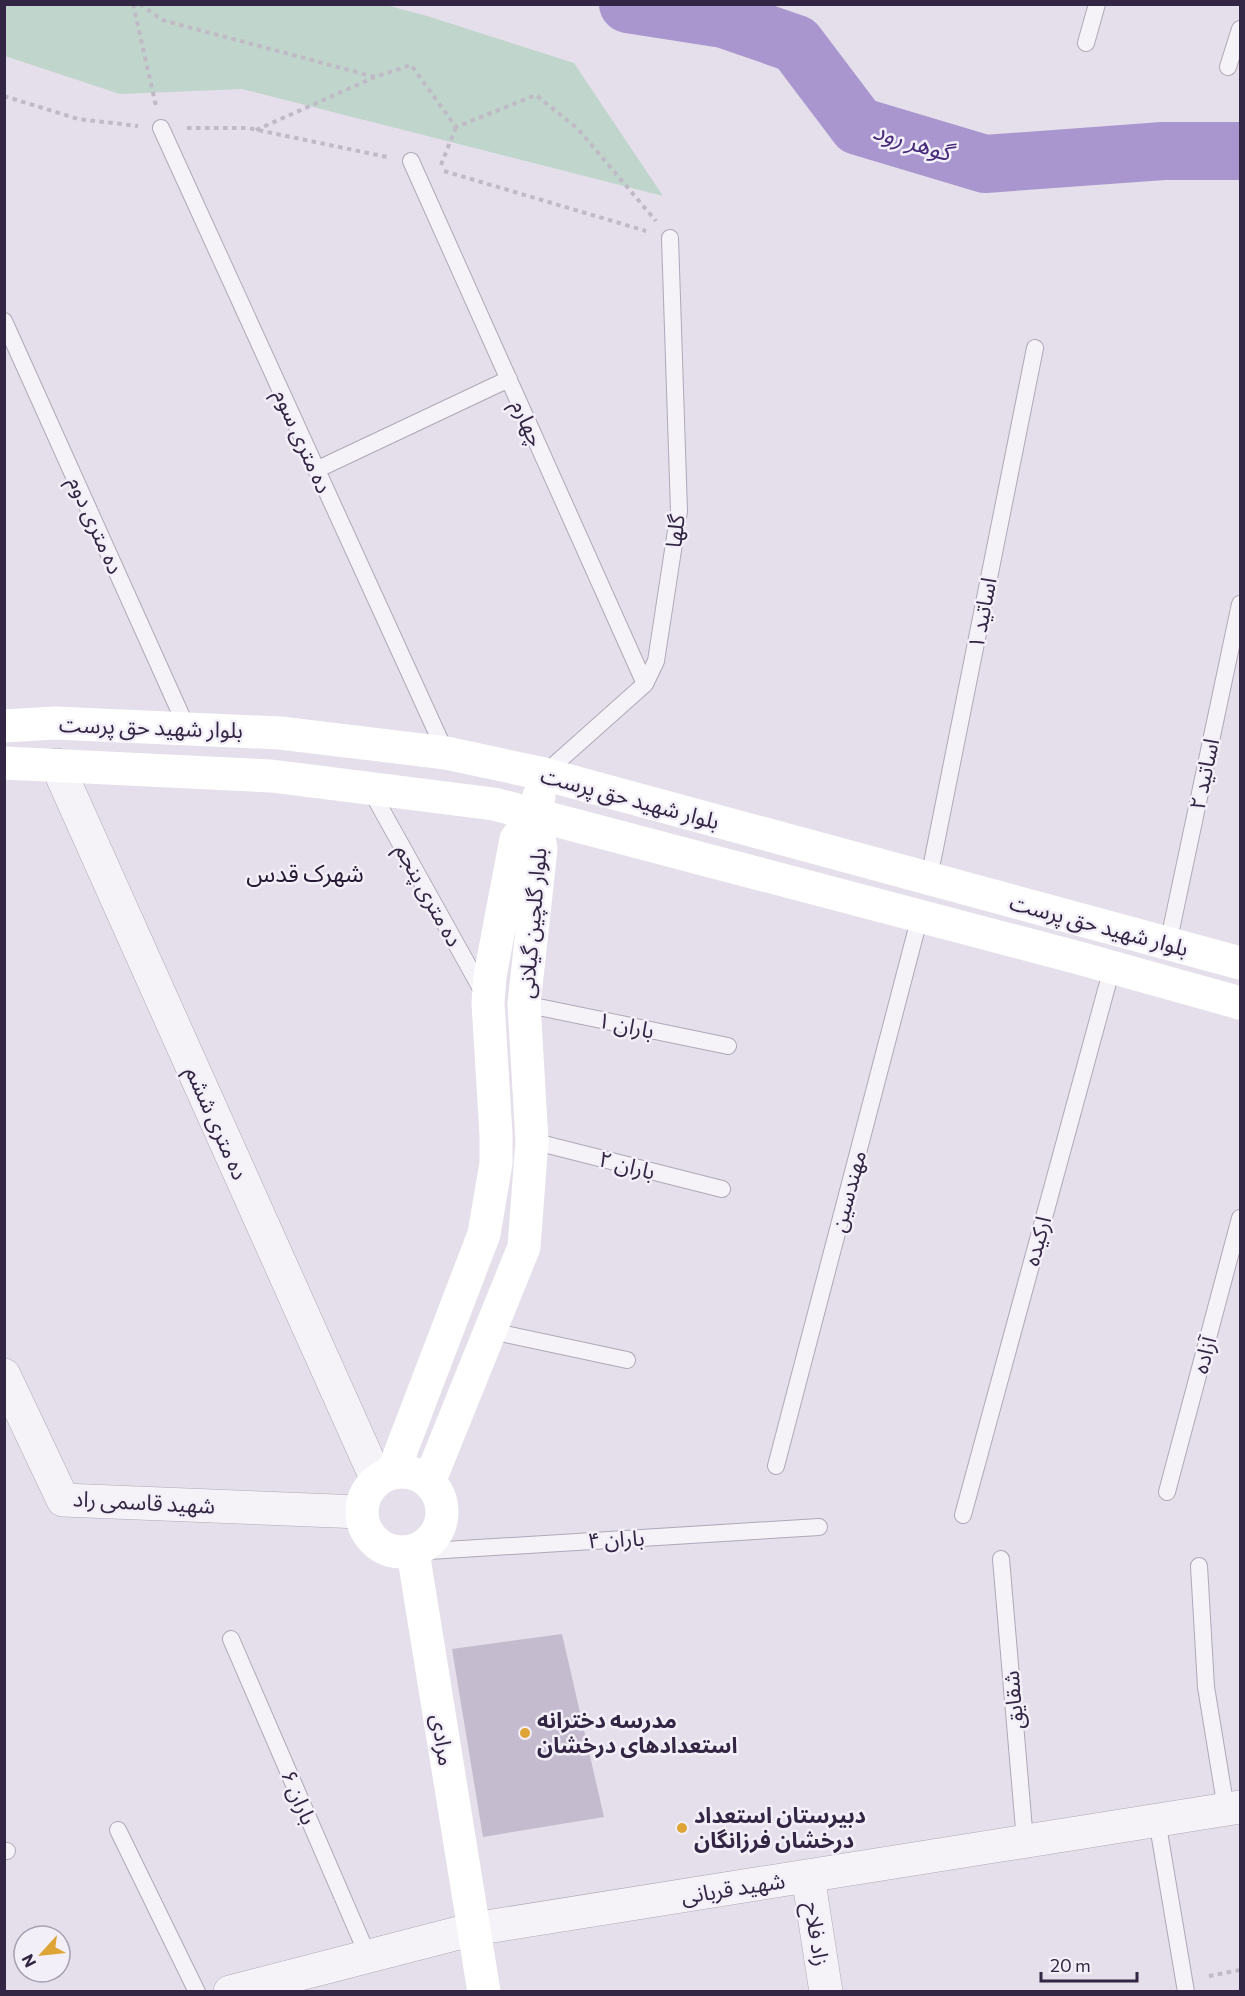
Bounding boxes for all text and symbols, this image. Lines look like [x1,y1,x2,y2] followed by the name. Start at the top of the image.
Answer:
[870,115,959,168] water label: گوهر رود
[265,384,338,499] street label: ده متری سوم
[503,395,551,452] street label: چهارم
[59,472,130,579] street label: ده متری دوم
[659,512,690,549] street label: گلها
[961,575,1002,651] street label: اساتید ۱
[59,710,243,745] street label: بلوار شهید حق پرست
[1183,736,1224,812] street label: اساتید ۲
[537,761,722,836] street label: بلوار شهید حق پرست
[387,839,469,953] street label: ده متری پنجم
[511,846,554,1000] street label: بلوار گلچین گیلانی
[246,858,364,888] district label: شهرک قدس
[1006,888,1191,963] street label: بلوار شهید حق پرست
[595,1005,657,1045] street label: باران ۱
[177,1062,254,1185] street label: ده متری ششم
[596,1145,658,1185] street label: باران ۲
[824,1147,871,1235] street label: مهندسین
[1017,1213,1057,1269] street label: ارکیده
[1186,1332,1223,1377] street label: آزاده
[72,1484,216,1520] street label: شهید قاسمی راد
[587,1524,645,1554] street label: باران ۴
[996,1669,1030,1731] street label: شقایق
[537,1706,737,1759] place label: مدرسه دخترانه استعدادهای درخشان
[426,1712,461,1768] street label: مرادی
[518,1726,532,1740] marker: مدرسه دخترانه استعدادهای درخشان
[275,1765,323,1829] street label: باران ۶
[694,1801,866,1854] place label: دبیرستان استعداد درخشان فرزانگان
[675,1821,689,1835] marker: دبیرستان استعداد درخشان فرزانگان
[679,1866,787,1909] street label: شهید قربانی
[795,1900,836,1969] street label: زاد فلاح
[12,1924,72,1984] north arrow
[1041,1945,1137,1983] scale bar
[17,1951,39,1971] text: N
[1050,1954,1091,1976] text: 20 m

